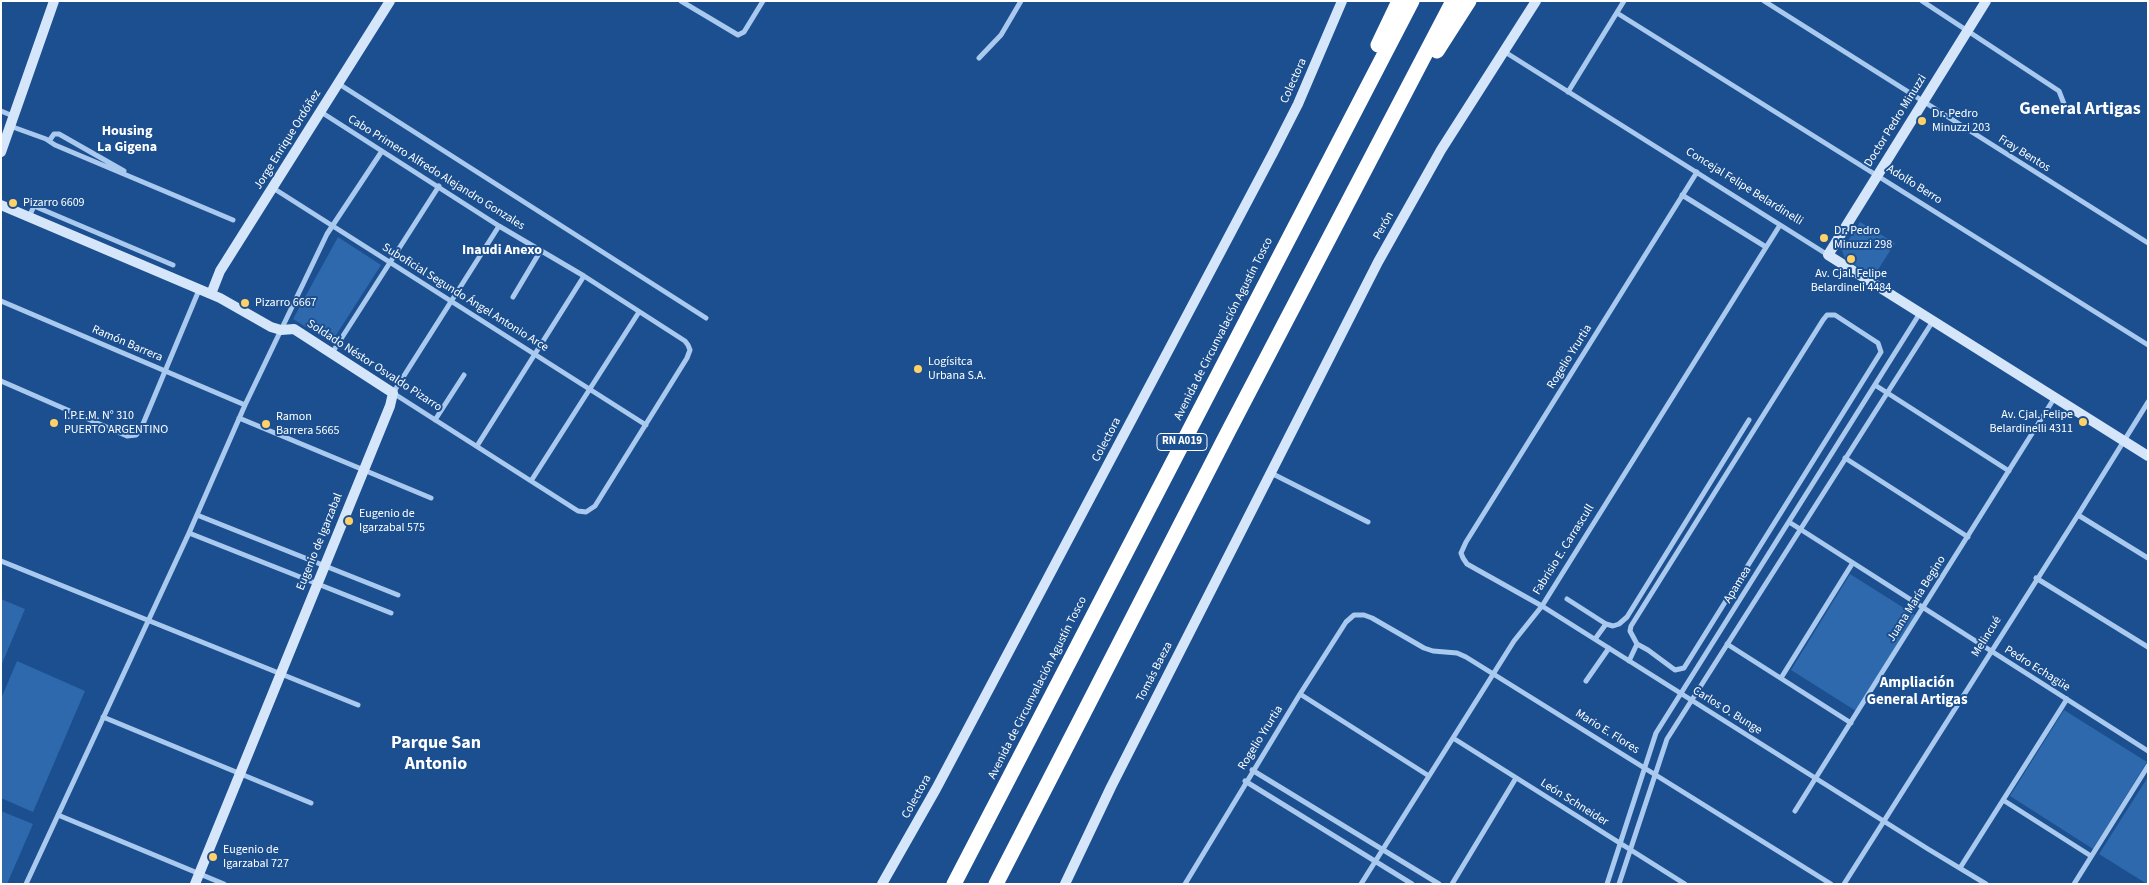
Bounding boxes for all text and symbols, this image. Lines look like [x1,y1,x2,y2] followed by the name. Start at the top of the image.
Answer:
[1278,56,1310,106] street label: Colectora
[1862,72,1930,170] street label: Doctor Pedro Minuzzi
[251,87,325,193] street label: Jorge Enrique Ordóñez
[2019,99,2141,121] district label: General Artigas
[1932,107,1990,135] place label: Dr. Pedro Minuzzi 203
[345,112,527,234] street label: Cabo Primero Alfredo Alejandro Gonzales
[1916,115,1928,127] marker: Dr. Pedro Minuzzi 203
[97,124,157,156] district label: Housing La Gigena
[1995,132,2053,176] street label: Fray Bentos
[1683,145,1805,229] street label: Concejal Felipe Belardinelli
[1884,162,1944,208] street label: Adolfo Berro
[23,196,85,210] place label: Pizarro 6609
[7,197,19,209] marker: Pizarro 6609
[1371,210,1397,242] street label: Perón
[1834,224,1892,252] place label: Dr. Pedro Minuzzi 298
[1818,232,1830,244] marker: Dr. Pedro Minuzzi 298
[1171,235,1277,423] street label: Avenida de Circunvalación Agustín Tosco
[379,241,551,355] street label: Suboficial Segundo Ángel Antonio Arce
[462,243,542,259] district label: Inaudi Anexo
[1845,253,1857,265] marker: Av. Cjal. Felipe Belardineli 4484
[1811,267,1891,295] place label: Av. Cjal. Felipe Belardineli 4484
[255,296,317,310] place label: Pizarro 6667
[239,297,251,309] marker: Pizarro 6667
[304,317,444,415] street label: Soldado Néstor Osvaldo Pizarro
[1545,322,1595,392] street label: Rogelio Yrurtia
[89,323,165,365] street label: Ramón Barrera
[928,355,986,383] place label: Logísitca Urbana S.A.
[912,363,924,375] marker: Logísitca Urbana S.A.
[1989,408,2073,436] place label: Av. Cjal. Felipe Belardinelli 4311
[64,409,168,437] place label: I.P.E.M. N° 310 PUERTO ARGENTINO
[276,410,339,438] place label: Ramon Barrera 5665
[1089,415,1125,465] street label: Colectora
[2077,416,2089,428] marker: Av. Cjal. Felipe Belardinelli 4311
[48,417,60,429] marker: I.P.E.M. N° 310 PUERTO ARGENTINO
[260,418,272,430] marker: Ramon Barrera 5665
[1157,434,1207,451] road number: RN A019
[294,491,346,593] street label: Eugenio de Igarzabal
[1530,502,1598,598] street label: Fabrisio E. Carrascull
[359,507,425,535] place label: Eugenio de Igarzabal 575
[343,515,355,527] marker: Eugenio de Igarzabal 575
[1885,553,1949,645] street label: Juana María Begino
[1721,564,1755,606] street label: Apamea
[985,594,1091,782] street label: Avenida de Circunvalación Agustín Tosco
[1969,614,2005,660] street label: Melincué
[1134,640,1176,704] street label: Tomás Baeza
[2001,643,2073,695] street label: Pedro Echagüe
[1866,675,1968,710] district label: Ampliación General Artigas
[1690,684,1764,738] street label: Carlos O. Bunge
[1236,703,1286,773] street label: Rogelio Yrurtia
[1572,707,1642,757] street label: Mario E. Flores
[391,733,481,776] district label: Parque San Antonio
[899,772,935,822] street label: Colectora
[1537,776,1611,830] street label: León Schneider
[223,843,289,871] place label: Eugenio de Igarzabal 727
[207,851,219,863] marker: Eugenio de Igarzabal 727

